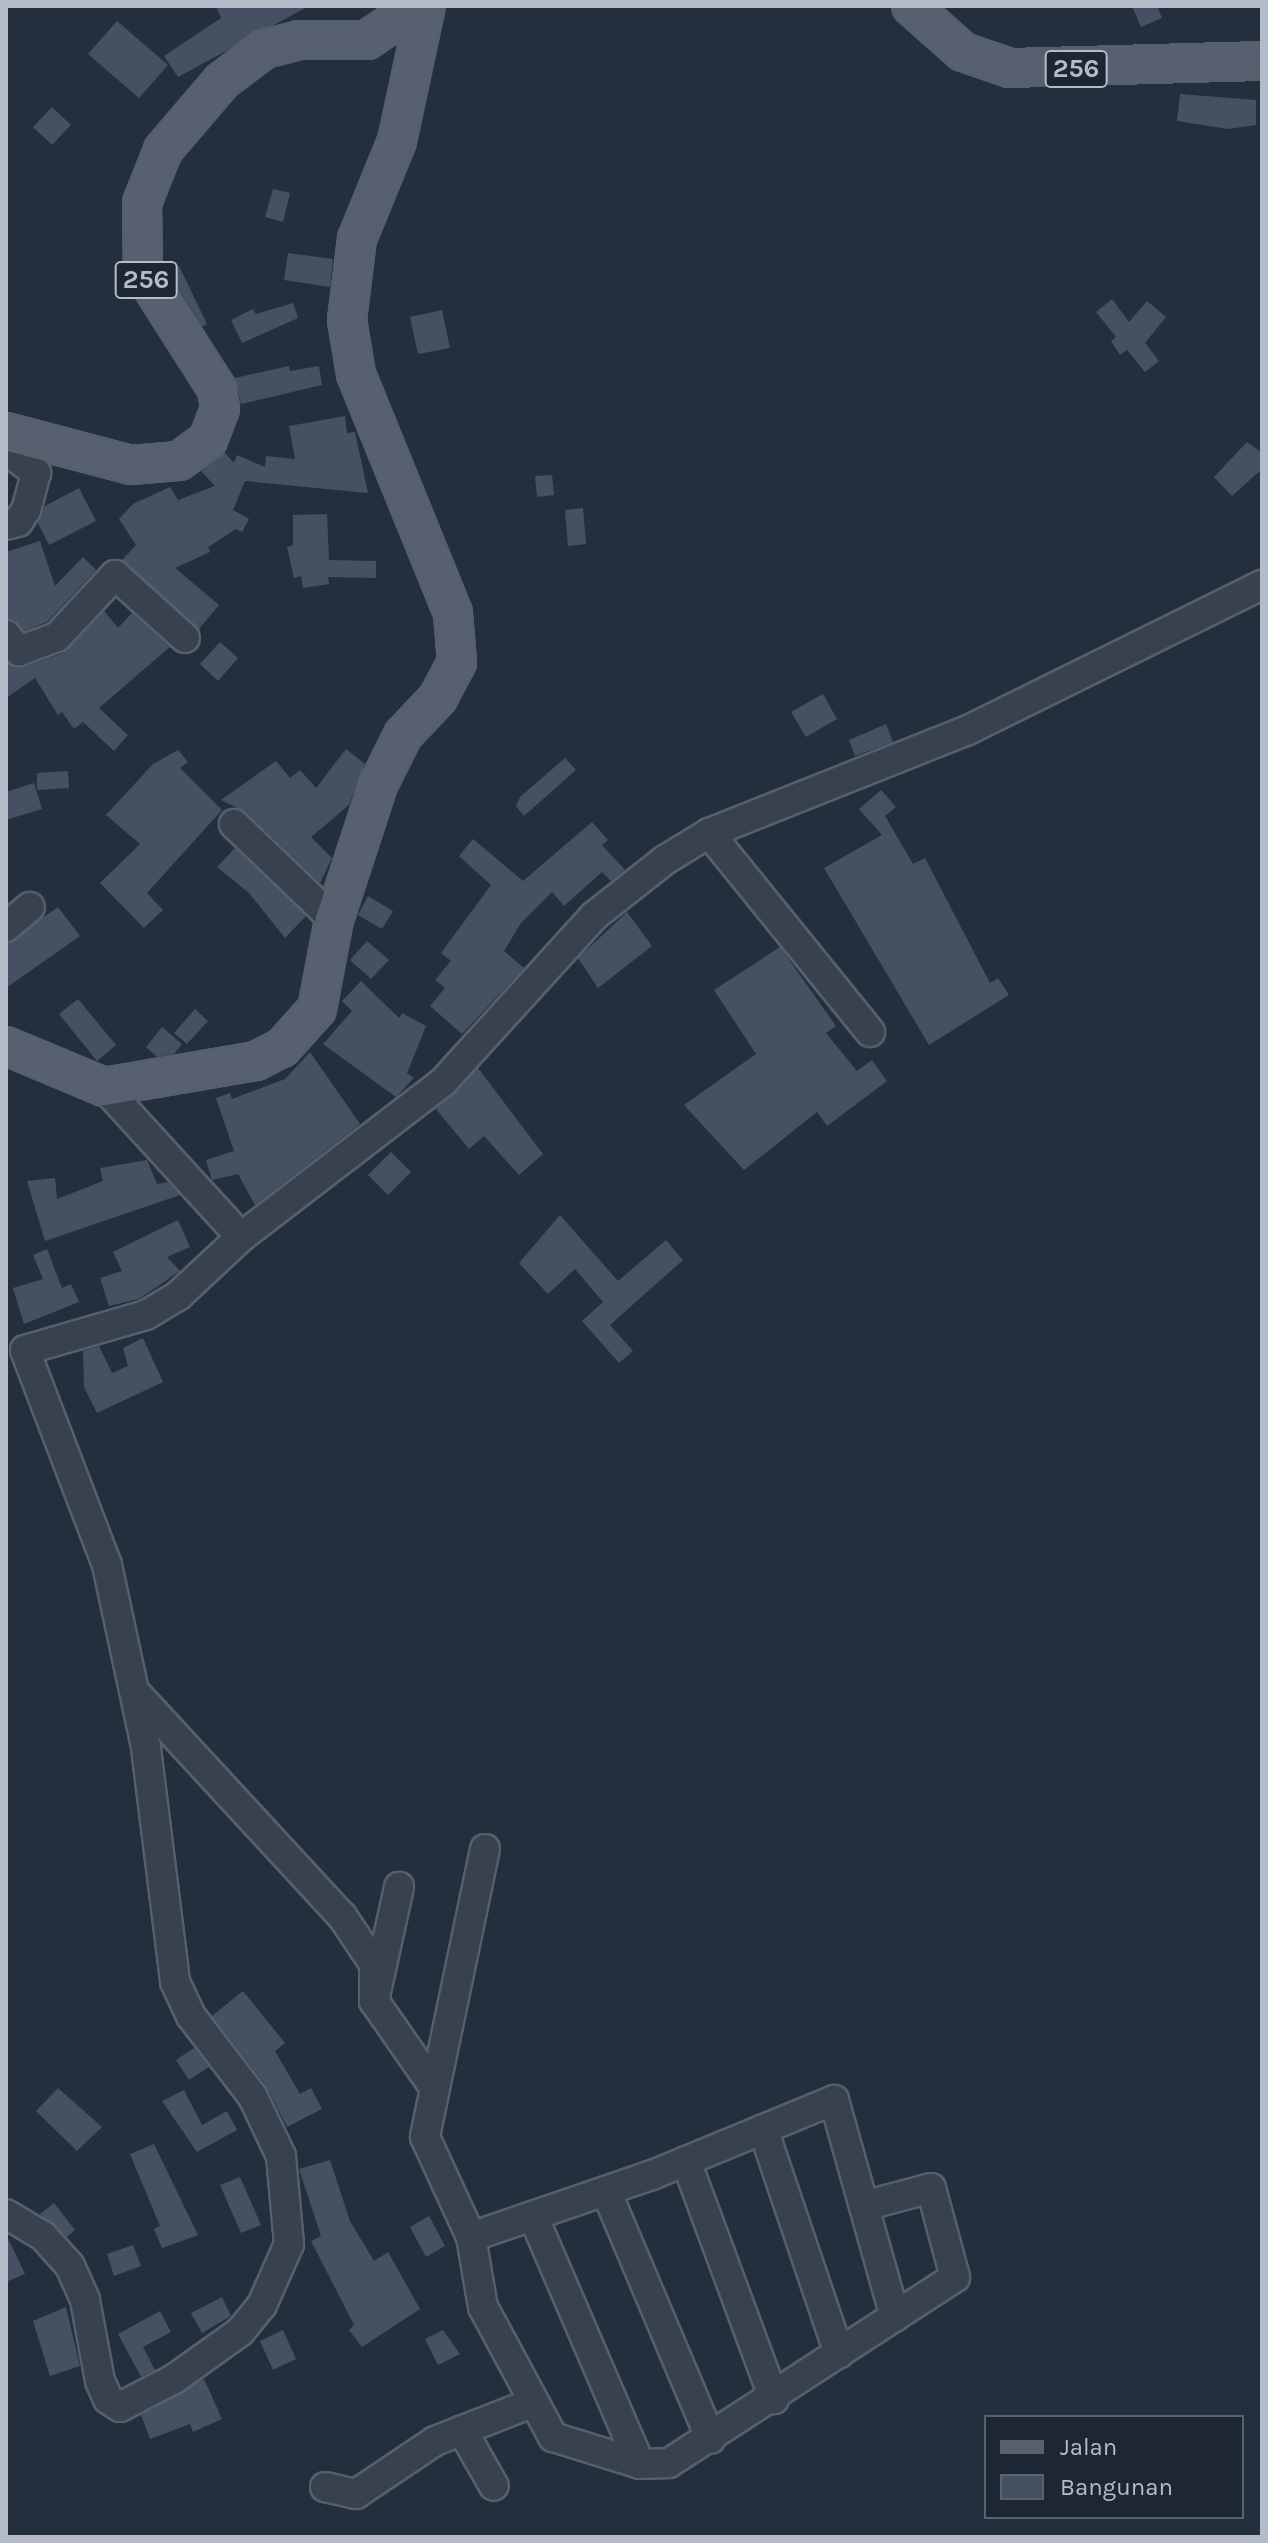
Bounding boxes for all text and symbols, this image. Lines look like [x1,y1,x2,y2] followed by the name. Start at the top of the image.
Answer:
[1044,47,1108,91] road number: 256
[114,258,178,302] road number: 256
[984,2415,1244,2519] legend
[1060,2433,1117,2461] text: Jalan
[1060,2473,1173,2501] text: Bangunan

